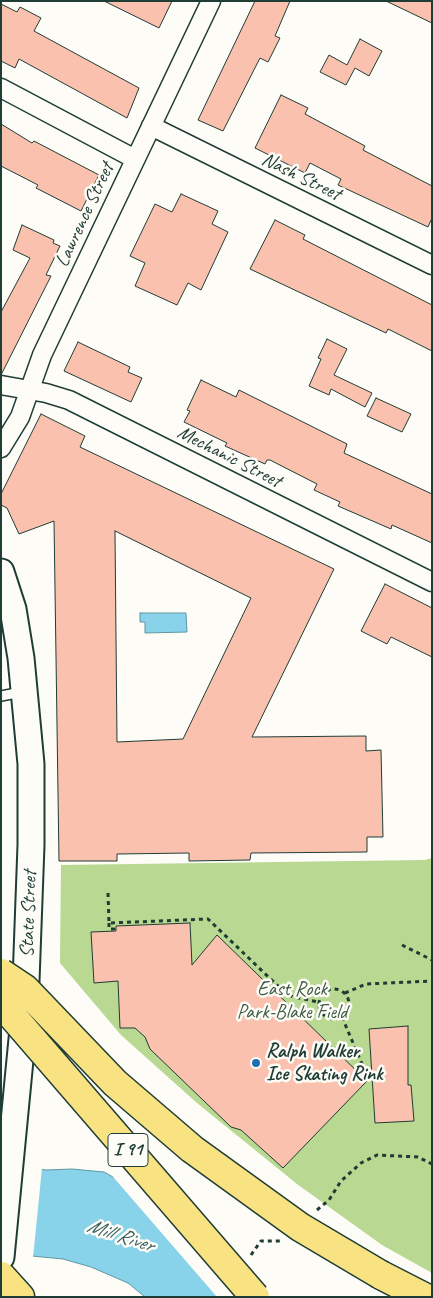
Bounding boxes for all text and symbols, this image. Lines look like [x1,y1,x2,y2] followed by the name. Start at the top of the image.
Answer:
[258,148,344,206] street label: Nash Street
[50,159,120,271] street label: Lawrence Street
[173,421,285,493] street label: Mechanic Street
[15,870,43,958] street label: State Street
[237,978,347,1025] park label: East Rock Park-Blake Field
[266,1040,383,1087] place label: Ralph Walker Ice Skating Rink
[250,1057,262,1069] marker: Ralph Walker Ice Skating Rink
[108,1134,148,1166] road number: I 91
[84,1213,156,1259] water label: Mill River

